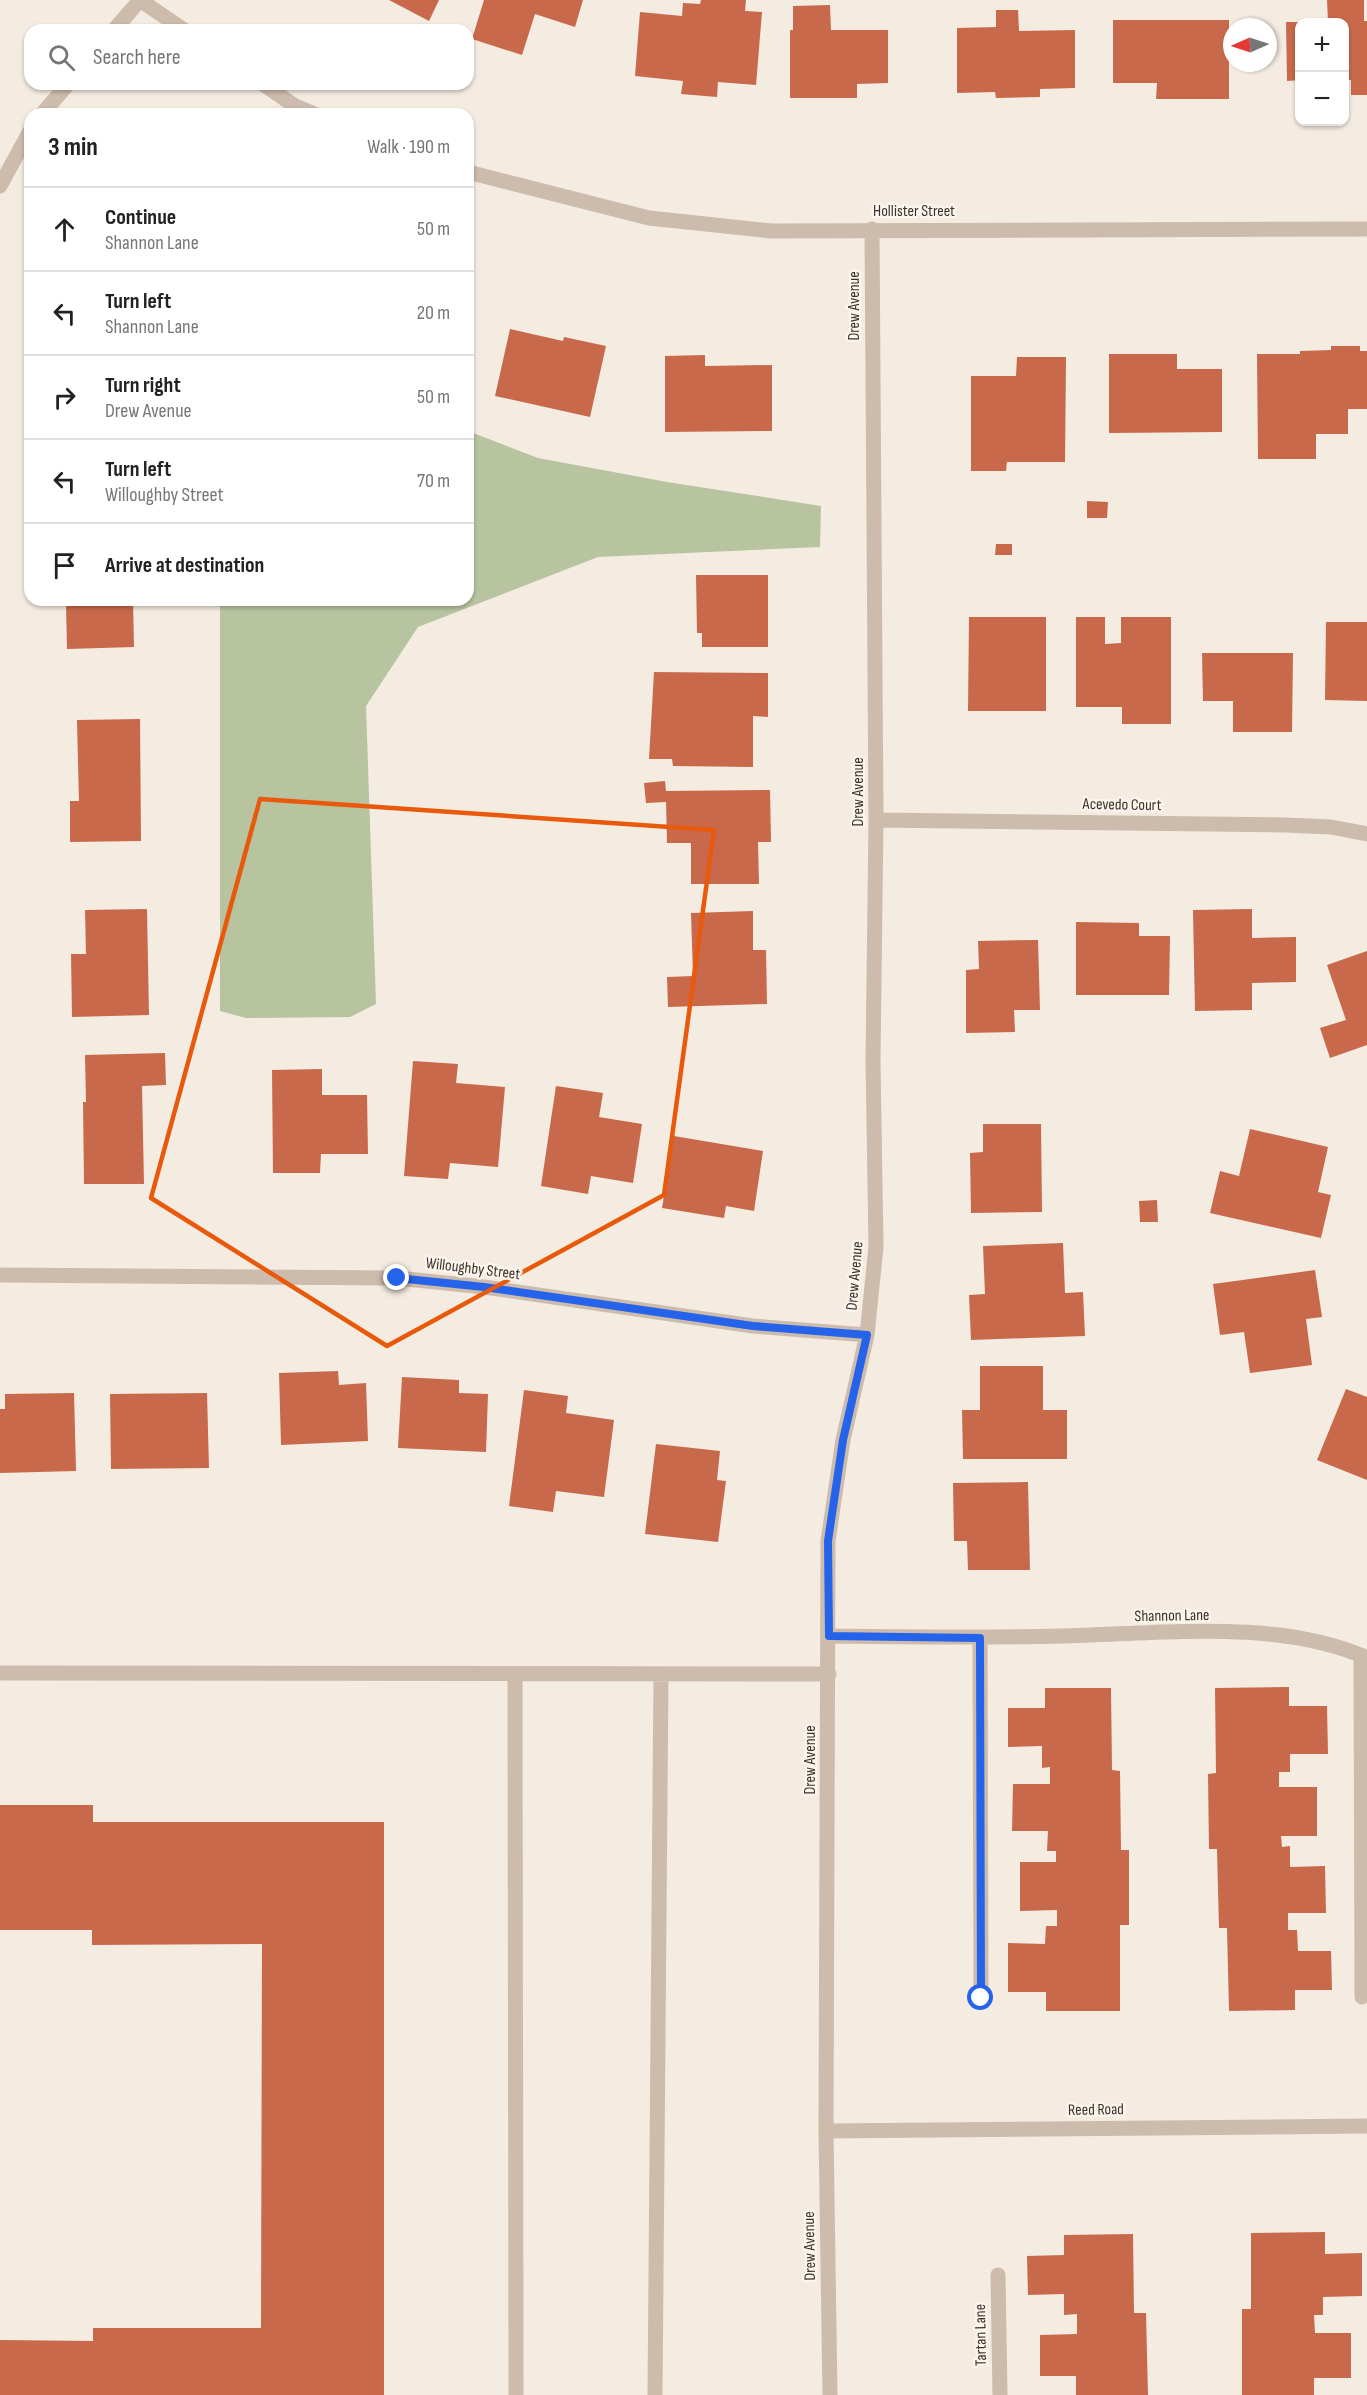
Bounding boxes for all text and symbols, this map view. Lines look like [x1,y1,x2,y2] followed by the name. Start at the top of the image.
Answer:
[1223,18,1277,72] north arrow
[1295,18,1349,126] map controls
[1295,18,1349,72] button: +
[24,24,474,90] search box
[45,41,78,74] icon: search
[93,44,180,71] text: Search here
[1295,72,1349,126] button: −
[48,132,98,163] text: 3 min
[367,135,450,159] text: Walk · 190 m
[873,202,955,221] street label: Hollister Street
[105,204,176,231] text: Continue
[48,213,81,246] icon: ahead
[417,217,450,241] text: 50 m
[105,231,199,255] text: Shannon Lane
[845,271,864,341] street label: Drew Avenue
[105,288,171,315] text: Turn left
[48,297,81,330] icon: left
[417,301,450,325] text: 20 m
[105,315,199,339] text: Shannon Lane
[105,372,181,399] text: Turn right
[48,381,81,414] icon: right
[417,385,450,409] text: 50 m
[105,399,192,423] text: Drew Avenue
[105,456,171,483] text: Turn left
[48,465,81,498] icon: left
[417,469,450,493] text: 70 m
[105,483,224,507] text: Willoughby Street
[48,549,81,582] icon: arrive
[105,552,264,579] text: Arrive at destination
[849,757,868,827] street label: Drew Avenue
[1081,795,1162,815] street label: Acevedo Court
[843,1241,867,1311] street label: Drew Avenue
[425,1254,521,1284] street label: Willoughby Street
[383,1264,409,1290] route end
[1134,1606,1210,1626] street label: Shannon Lane
[801,1725,820,1795] street label: Drew Avenue
[967,1984,993,2010] route start
[1068,2100,1124,2120] street label: Reed Road
[800,2211,820,2281] street label: Drew Avenue
[971,2304,991,2366] street label: Tartan Lane

